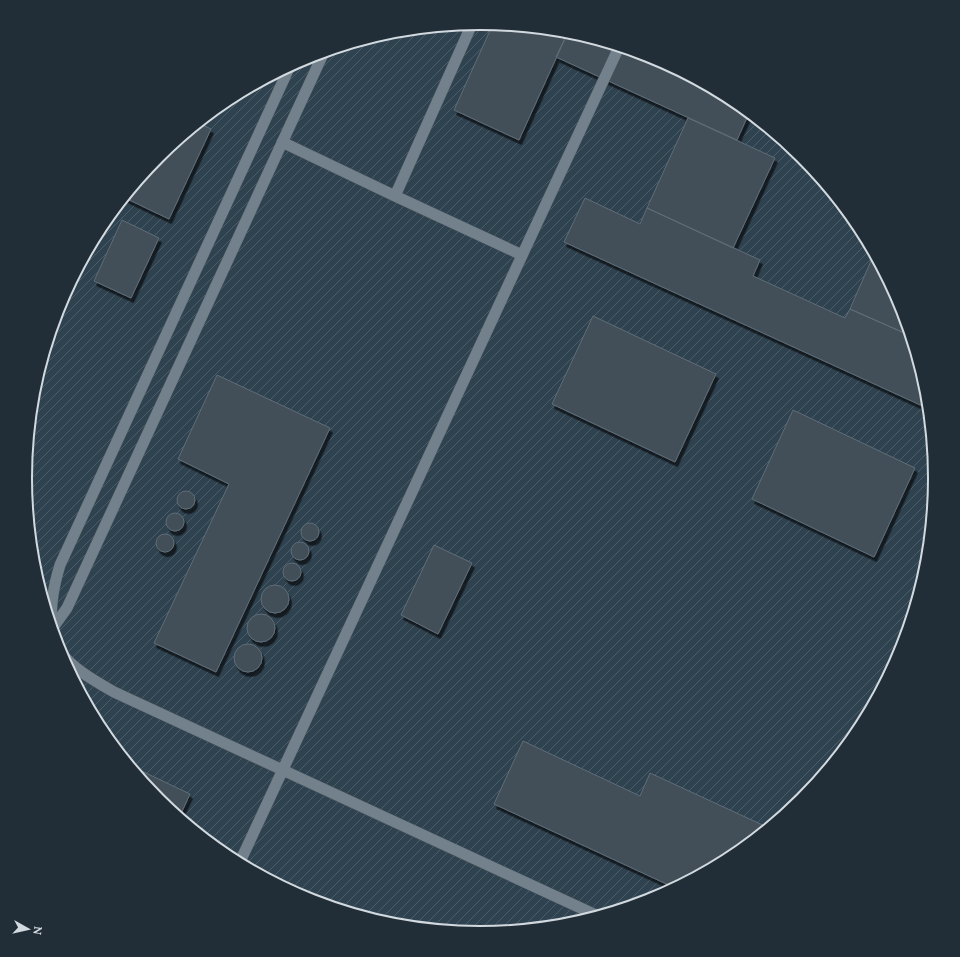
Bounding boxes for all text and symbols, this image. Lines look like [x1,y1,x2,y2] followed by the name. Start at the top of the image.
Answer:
[8,909,48,949] north arrow
[30,925,45,936] text: N

